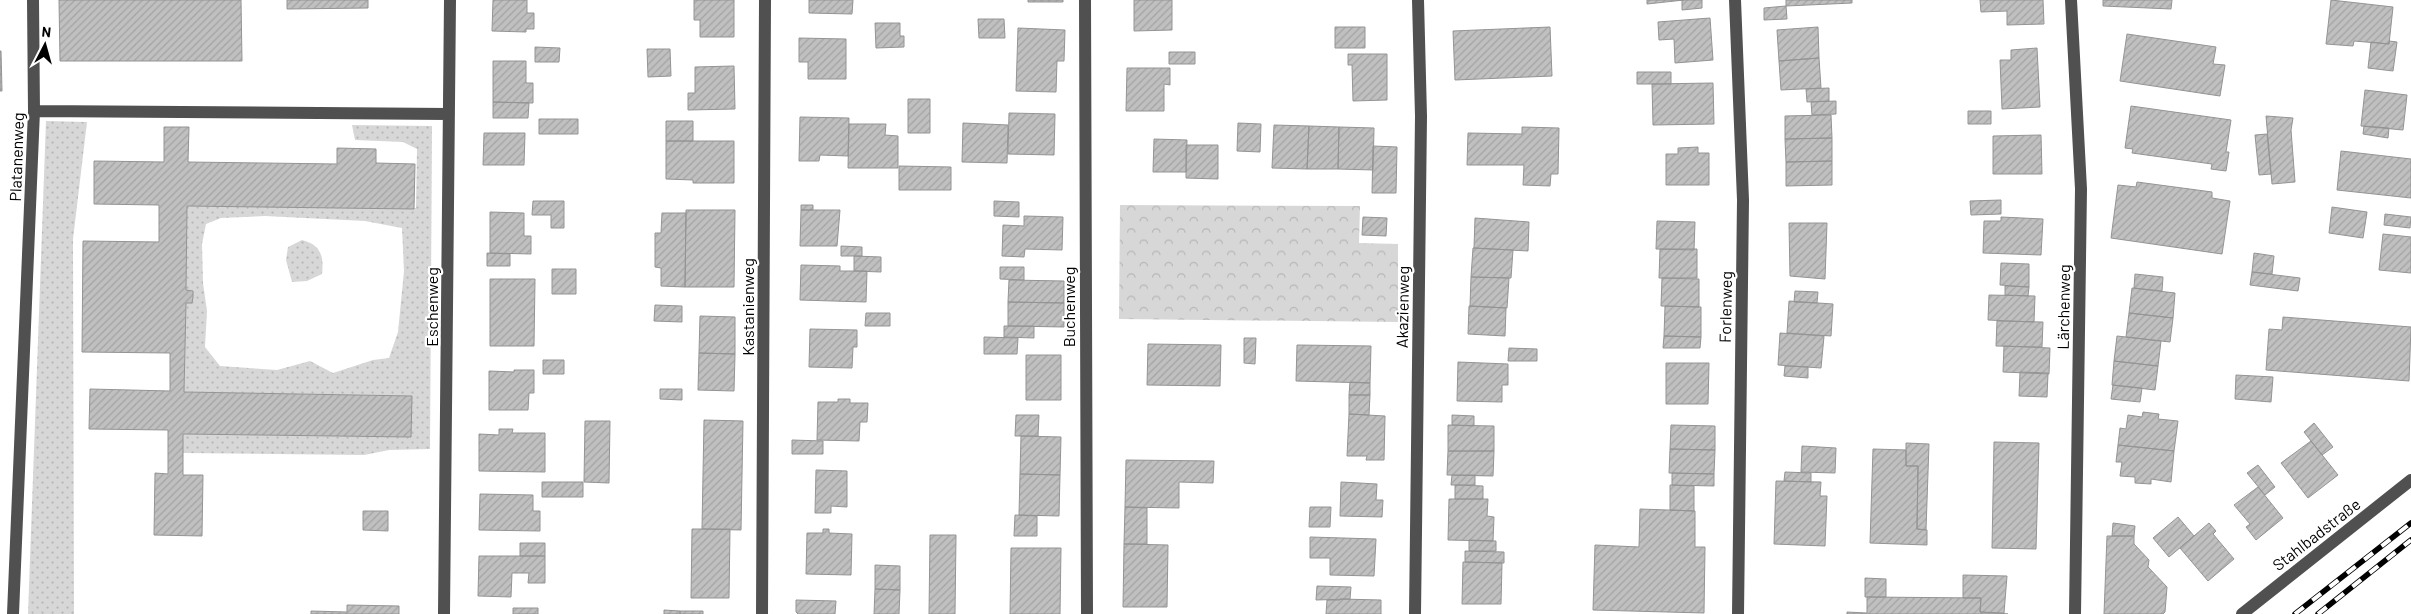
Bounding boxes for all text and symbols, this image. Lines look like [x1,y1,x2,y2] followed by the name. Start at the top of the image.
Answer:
[20,20,70,70] north arrow
[41,23,52,41] text: N
[5,112,27,202] street label: Platanenweg
[738,258,757,356] street label: Kastanienweg
[2053,264,2073,350] street label: Lärchenweg
[1392,266,1412,348] street label: Akazienweg
[422,267,441,347] street label: Eschenweg
[1059,267,1078,347] street label: Buchenweg
[1715,271,1735,343] street label: Forlenweg
[2268,494,2364,574] street label: Stahlbadstraße

